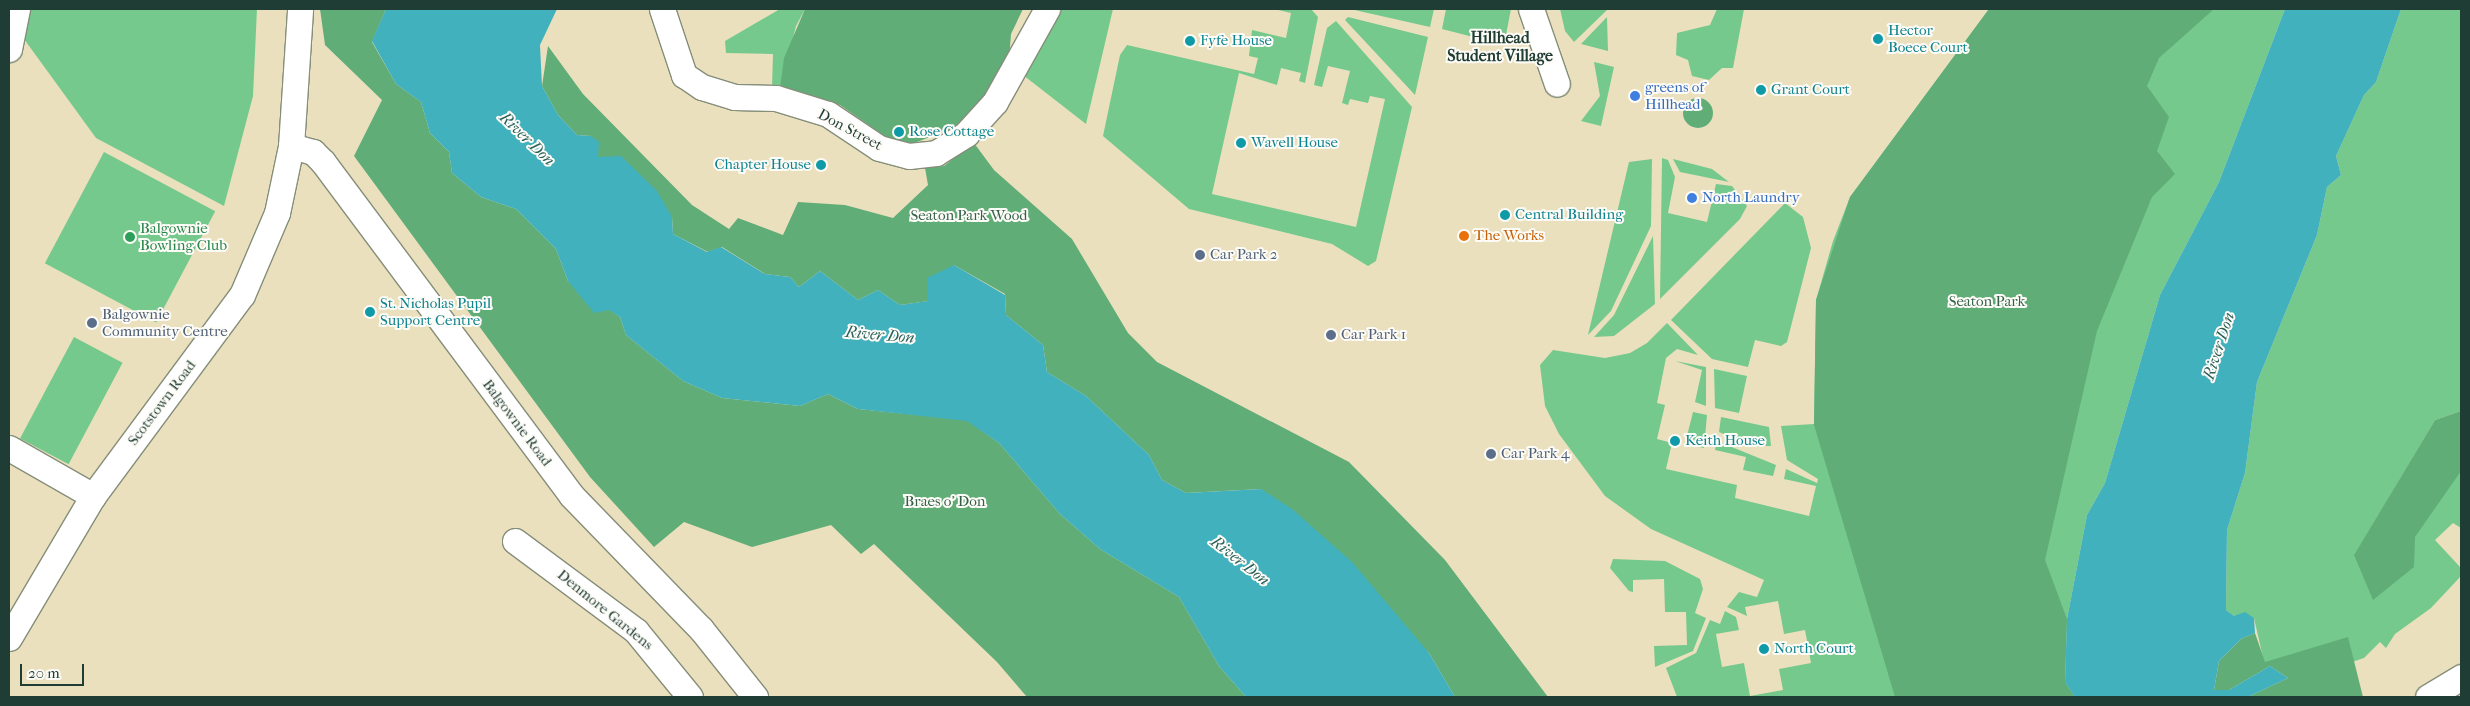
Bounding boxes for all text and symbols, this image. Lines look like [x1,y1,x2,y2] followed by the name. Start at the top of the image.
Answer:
[1888,21,1968,56] place label: Hector Boece Court
[1447,28,1553,66] district label: Hillhead Student Village
[1200,32,1272,50] place label: Fyfe House
[1872,33,1884,45] marker: Hector Boece Court
[1184,35,1196,47] marker: Fyfe House
[1645,78,1704,113] place label: greens of Hillhead
[1771,81,1850,99] place label: Grant Court
[1755,84,1767,96] marker: Grant Court
[1629,90,1641,102] marker: greens of Hillhead
[815,106,885,154] street label: Don Street
[495,108,559,170] water label: River Don
[909,123,994,141] place label: Rose Cottage
[893,126,905,138] marker: Rose Cottage
[1251,134,1338,152] place label: Wavell House
[1235,137,1247,149] marker: Wavell House
[714,156,811,174] place label: Chapter House
[815,159,827,171] marker: Chapter House
[1702,189,1800,207] place label: North Laundry
[1686,192,1698,204] marker: North Laundry
[1515,206,1623,224] place label: Central Building
[910,207,1028,225] park label: Seaton Park Wood
[1499,209,1511,221] marker: Central Building
[140,219,227,254] place label: Balgownie Bowling Club
[1474,227,1544,245] place label: The Works
[1458,230,1470,242] marker: The Works
[124,231,136,243] marker: Balgownie Bowling Club
[1210,246,1277,264] place label: Car Park 2
[1194,249,1206,261] marker: Car Park 2
[1949,293,2025,311] park label: Seaton Park
[380,294,491,329] place label: St. Nicholas Pupil Support Centre
[102,305,228,340] place label: Balgownie Community Centre
[364,306,376,318] marker: St. Nicholas Pupil Support Centre
[2199,310,2239,382] water label: River Don
[86,317,98,329] marker: Balgownie Community Centre
[845,322,915,348] water label: River Don
[1341,326,1406,344] place label: Car Park 1
[1325,329,1337,341] marker: Car Park 1
[124,357,200,449] street label: Scotstown Road
[478,376,556,470] street label: Balgownie Road
[1685,432,1765,450] place label: Keith House
[1669,435,1681,447] marker: Keith House
[1501,445,1570,463] place label: Car Park 4
[1485,448,1497,460] marker: Car Park 4
[905,493,985,511] park label: Braes o' Don
[1207,532,1273,590] water label: River Don
[553,566,657,654] street label: Denmore Gardens
[1774,640,1854,658] place label: North Court
[1758,643,1770,655] marker: North Court
[22,654,86,686] scale bar
[28,664,60,682] text: 20 m

